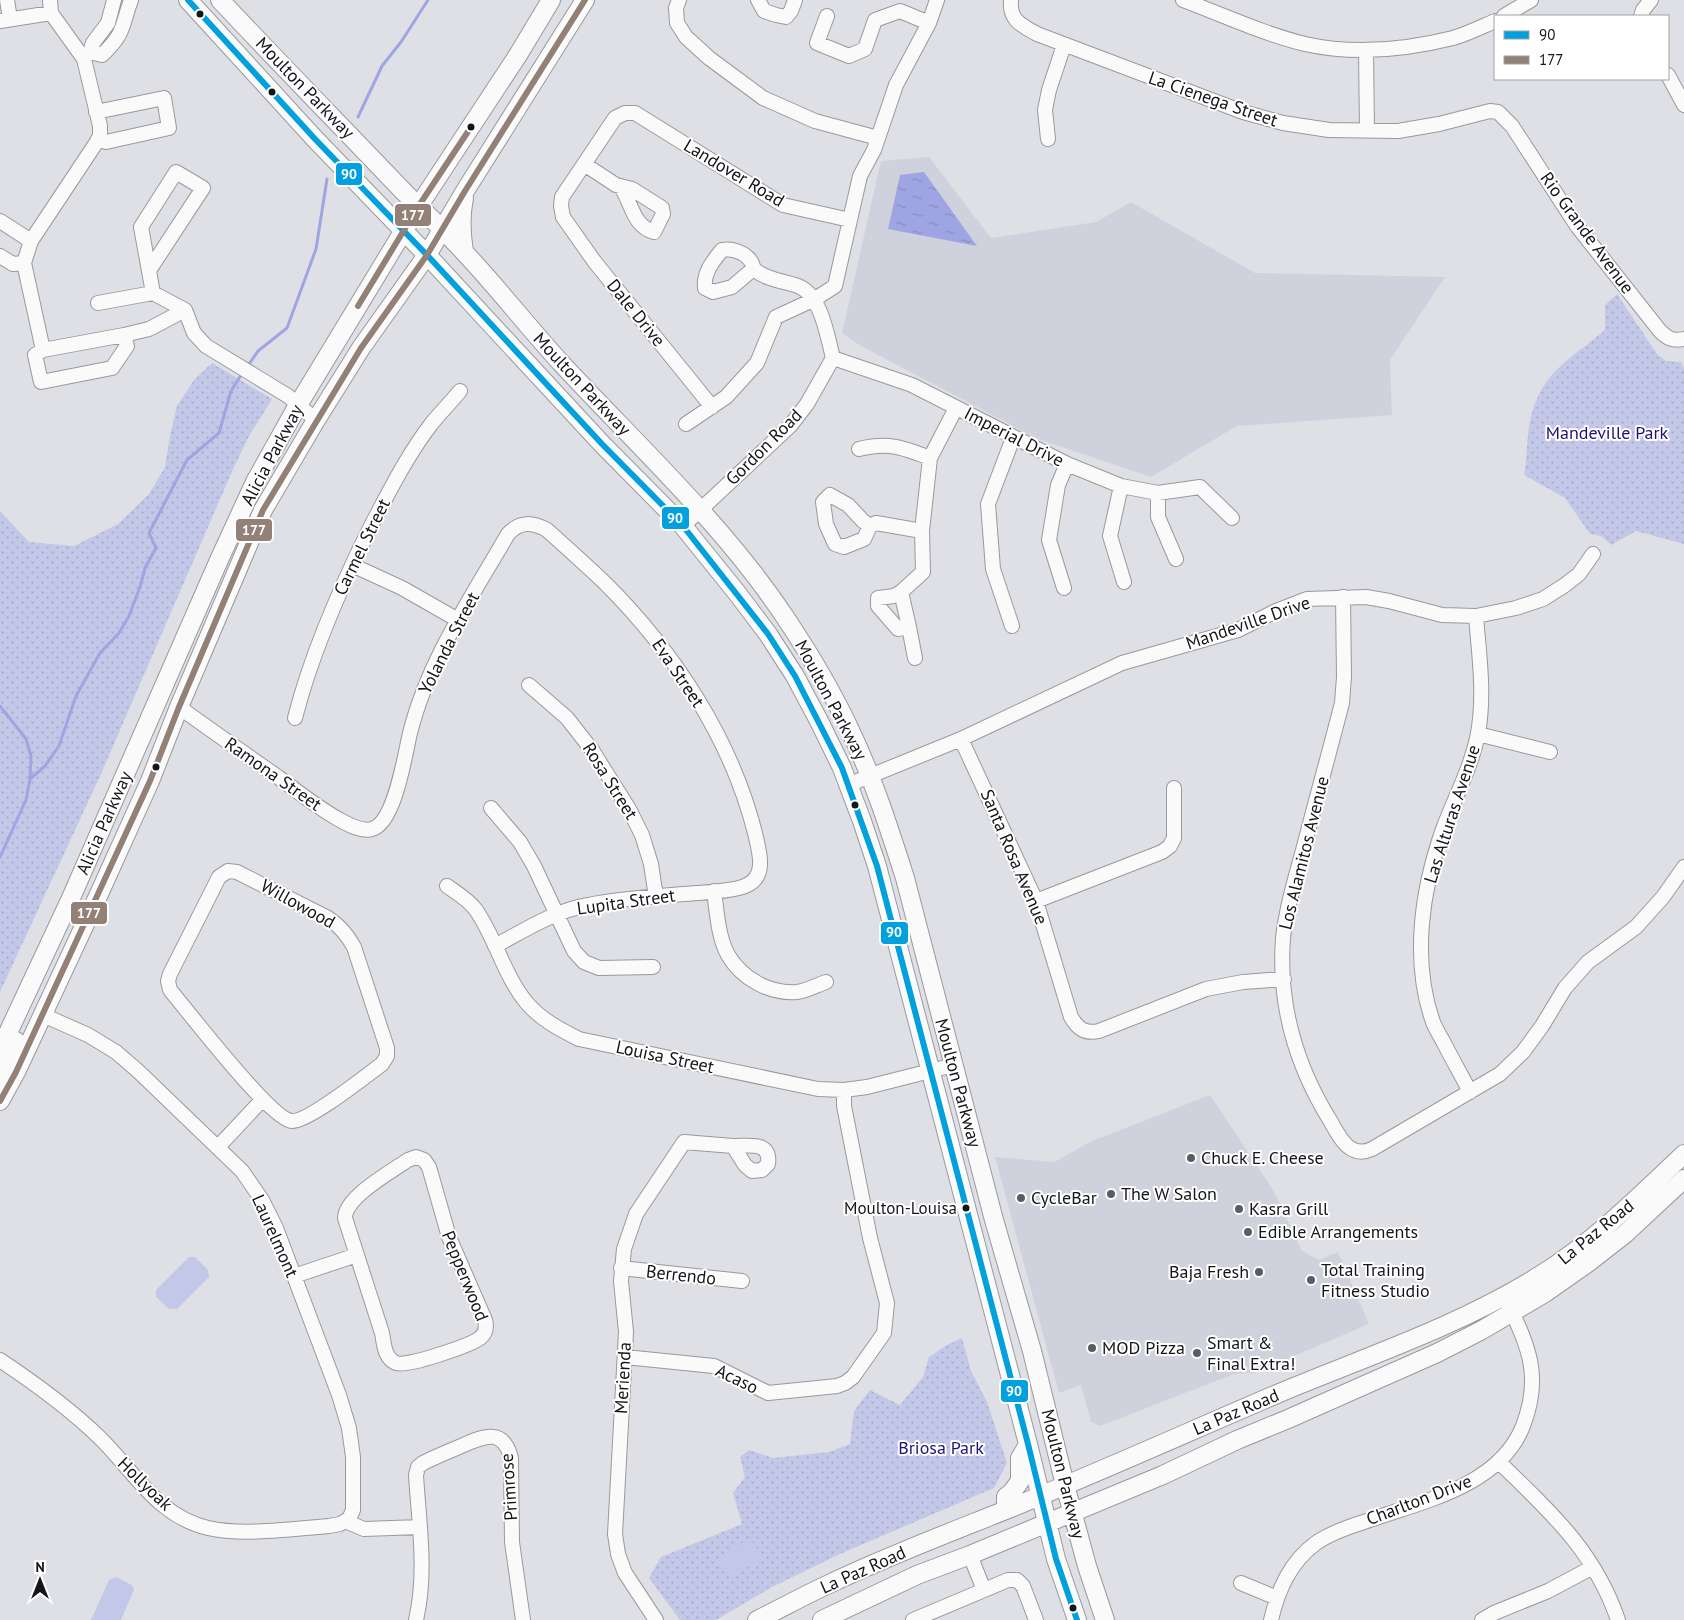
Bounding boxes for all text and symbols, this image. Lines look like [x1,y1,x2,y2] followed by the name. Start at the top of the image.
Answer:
[195,9,205,19] unlabelled marker
[1494,15,1669,80] legend
[1539,25,1555,44] text: 90
[251,32,360,144] street label: Moulton Parkway
[1539,50,1564,69] text: 177
[1146,66,1281,131] street label: La Cienega Street
[267,87,277,97] unlabelled marker
[466,122,476,132] unlabelled marker
[680,133,789,212] street label: Landover Road
[335,162,363,186] line badge: 90
[341,165,357,183] text: 90
[1535,167,1639,298] street label: Rio Grande Avenue
[394,203,432,227] line badge: 177
[401,206,425,224] text: 177
[602,274,671,351] street label: Dale Drive
[529,327,636,440] street label: Moulton Parkway
[235,400,308,509] street label: Alicia Parkway
[960,402,1068,472] street label: Imperial Drive
[721,404,807,490] street label: Gordon Road
[1546,421,1669,444] park label: Mandeville Park
[328,495,395,599] street label: Carmel Street
[661,506,690,530] line badge: 90
[667,509,683,527] text: 90
[235,518,273,542] line badge: 177
[242,521,266,539] text: 177
[413,588,484,698] street label: Yolanda Street
[1183,591,1313,655] street label: Mandeville Drive
[647,634,710,711] street label: Eva Street
[790,636,873,764] street label: Moulton Parkway
[220,732,326,815] street label: Ramona Street
[578,738,643,824] street label: Rosa Street
[1418,742,1485,886] street label: Las Alturas Avenue
[151,762,161,772] unlabelled marker
[70,767,137,878] street label: Alicia Parkway
[1273,774,1334,932] street label: Los Alamitos Avenue
[976,786,1053,928] street label: Santa Rosa Avenue
[850,800,860,810] unlabelled marker
[257,874,340,933] street label: Willowood
[575,883,677,920] street label: Lupita Street
[70,901,108,925] line badge: 177
[77,904,101,922] text: 177
[880,921,909,945] line badge: 90
[886,923,902,941] text: 90
[930,1016,987,1151] street label: Moulton Parkway
[614,1035,716,1078] street label: Louisa Street
[1201,1146,1324,1169] place label: Chuck E. Cheese
[1185,1152,1197,1164] marker: Chuck E. Cheese
[1121,1182,1217,1205] place label: The W Salon
[1031,1186,1097,1209] place label: CycleBar
[1105,1188,1117,1200] marker: The W Salon
[247,1191,304,1281] street label: Laurelmont
[1015,1192,1027,1204] marker: CycleBar
[1553,1194,1638,1269] street label: La Paz Road
[844,1197,957,1219] place label: Moulton-Louisa
[1249,1197,1329,1220] place label: Kasra Grill
[961,1203,971,1213] marker: Moulton-Louisa
[1233,1203,1245,1215] marker: Kasra Grill
[1258,1220,1418,1243] place label: Edible Arrangements
[1242,1226,1254,1238] marker: Edible Arrangements
[437,1227,494,1324] street label: Pepperwood
[1321,1258,1430,1302] place label: Total Training Fitness Studio
[645,1259,717,1290] street label: Berrendo
[1169,1260,1249,1283] place label: Baja Fresh
[1253,1266,1265,1278] marker: Baja Fresh
[1305,1274,1317,1286] marker: Total Training Fitness Studio
[1207,1331,1296,1375] place label: Smart & Final Extra!
[1102,1336,1185,1359] place label: MOD Pizza
[609,1341,636,1414] street label: Merienda
[1086,1342,1098,1354] marker: MOD Pizza
[1191,1347,1203,1359] marker: Smart & Final Extra!
[712,1358,762,1399] street label: Acaso
[1000,1379,1029,1403] line badge: 90
[1006,1382,1022,1400] text: 90
[1189,1383,1282,1440] street label: La Paz Road
[1036,1407,1091,1542] street label: Moulton Parkway
[898,1436,984,1459] park label: Briosa Park
[113,1452,178,1516] street label: Hollyoak
[495,1453,522,1521] street label: Primrose
[1363,1469,1475,1530] street label: Charlton Drive
[816,1540,909,1599] street label: La Paz Road
[15,1555,65,1605] north arrow
[35,1558,45,1576] text: N
[1068,1603,1078,1613] unlabelled marker

